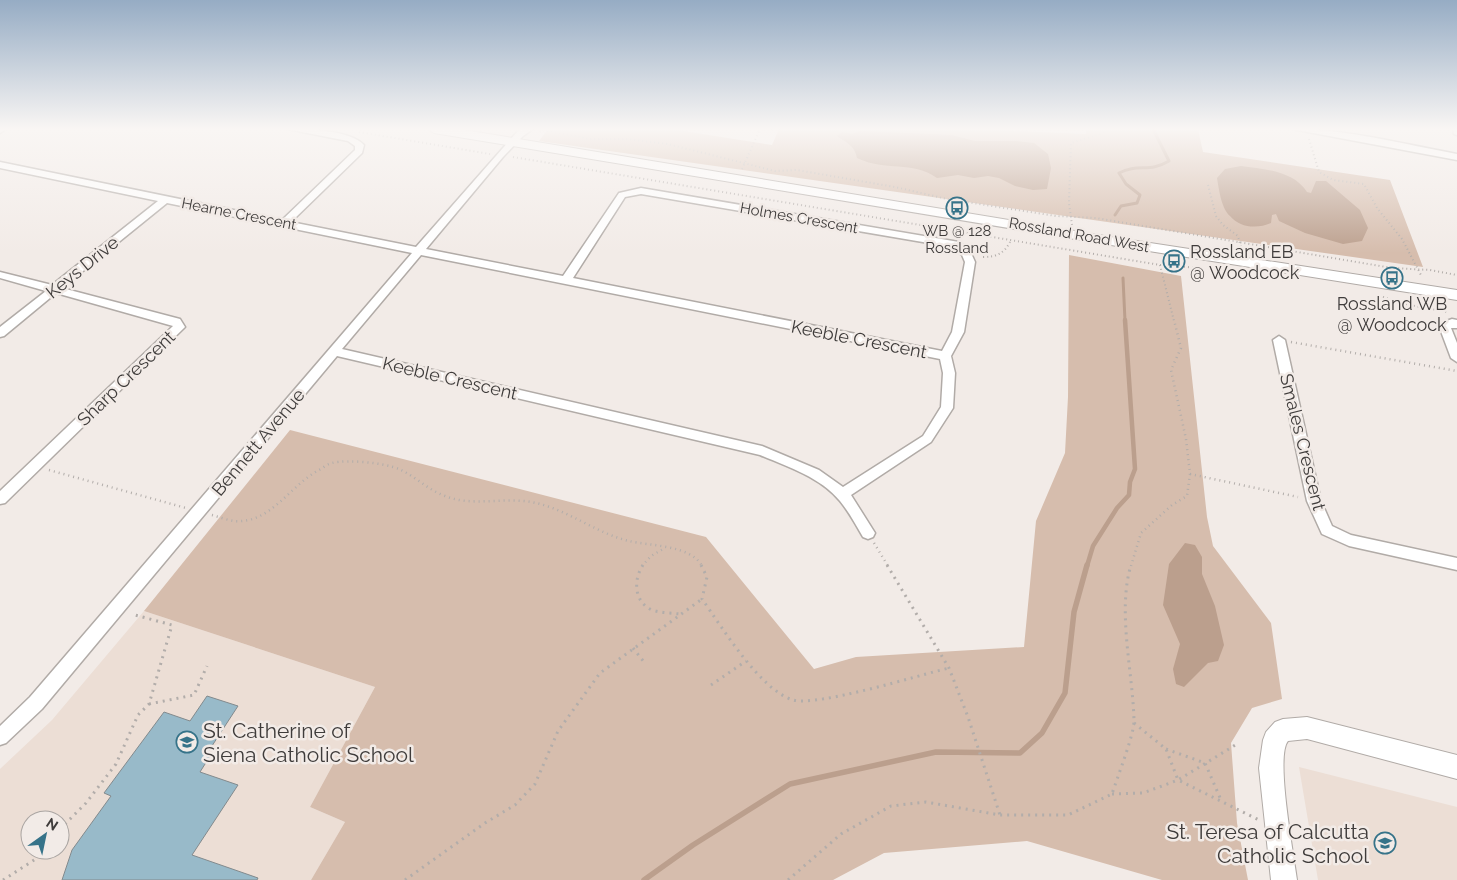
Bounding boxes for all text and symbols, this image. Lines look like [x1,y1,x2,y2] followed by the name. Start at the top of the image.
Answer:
[180,194,298,234] street label: Hearne Crescent
[945,196,969,220] bus stop icon: WB @ 128 Rossland
[739,199,859,237] street label: Holmes Crescent
[1007,214,1151,256] street label: Rossland Road West
[922,222,992,257] place label: WB @ 128 Rossland
[42,231,123,303] street label: Keys Drive
[1190,241,1300,283] place label: Rossland EB @ Woodcock
[1162,249,1186,273] bus stop icon: Rossland EB @ Woodcock
[1380,266,1404,290] bus stop icon: Rossland WB @ Woodcock
[1337,293,1447,335] place label: Rossland WB @ Woodcock
[789,316,929,362] street label: Keeble Crescent
[73,326,179,430] street label: Sharp Crescent
[381,352,519,404] street label: Keeble Crescent
[1276,371,1330,513] street label: Smales Crescent
[207,384,309,500] street label: Bennett Avenue
[203,718,414,767] place label: St. Catherine of Siena Catholic School
[175,730,199,754] school or university icon: St. Catherine of Siena Catholic School
[20,810,70,860] north arrow
[43,814,61,834] text: N
[1166,819,1369,868] place label: St. Teresa of Calcutta Catholic School
[1373,831,1397,855] school or university icon: St. Teresa of Calcutta Catholic School

